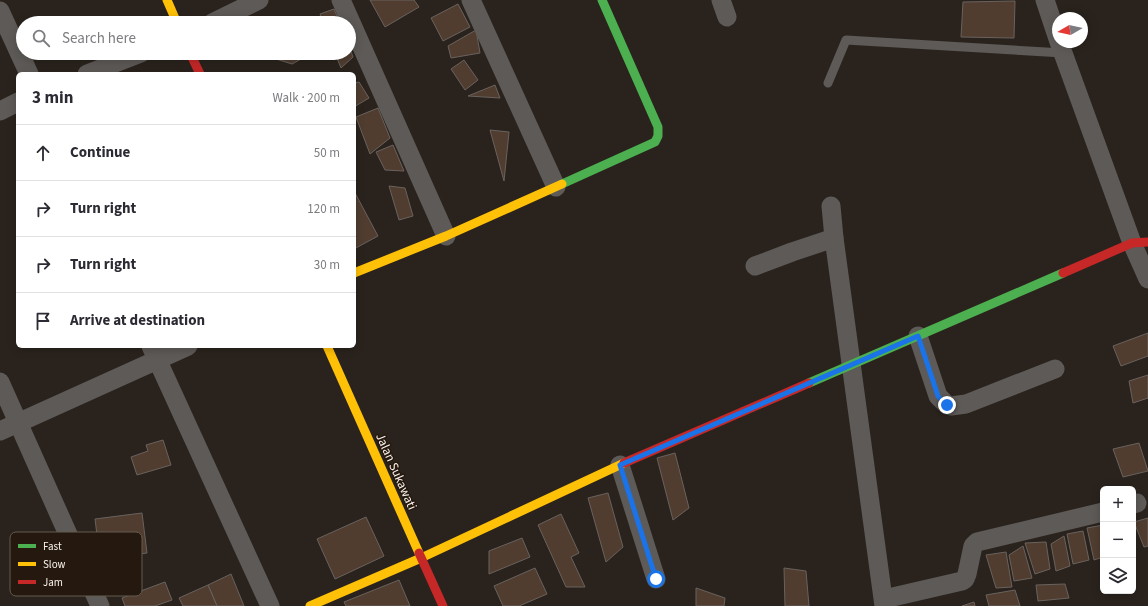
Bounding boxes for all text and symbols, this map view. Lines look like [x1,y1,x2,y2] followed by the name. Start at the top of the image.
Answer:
[1052,12,1088,48] north arrow
[16,16,356,60] search box
[30,27,52,49] icon: search
[62,28,136,49] text: Search here
[32,86,73,110] text: 3 min
[272,89,340,107] text: Walk · 200 m
[32,142,54,164] icon: ahead
[70,142,130,163] text: Continue
[314,144,340,162] text: 50 m
[32,198,54,220] icon: right
[70,198,136,219] text: Turn right
[307,200,340,218] text: 120 m
[32,254,54,276] icon: right
[70,254,136,275] text: Turn right
[314,256,340,274] text: 30 m
[32,310,54,332] icon: arrive
[70,310,205,331] text: Arrive at destination
[938,396,956,414] route end
[371,430,421,513] street label: Jalan Sukawati
[1100,486,1136,594] map controls
[1100,486,1136,522] button: +
[1100,522,1136,558] button: −
[10,532,142,596] legend
[43,539,62,554] text: Fast
[43,557,66,572] text: Slow
[1100,558,1136,594] button: layers
[647,570,665,588] route start
[43,575,63,590] text: Jam

